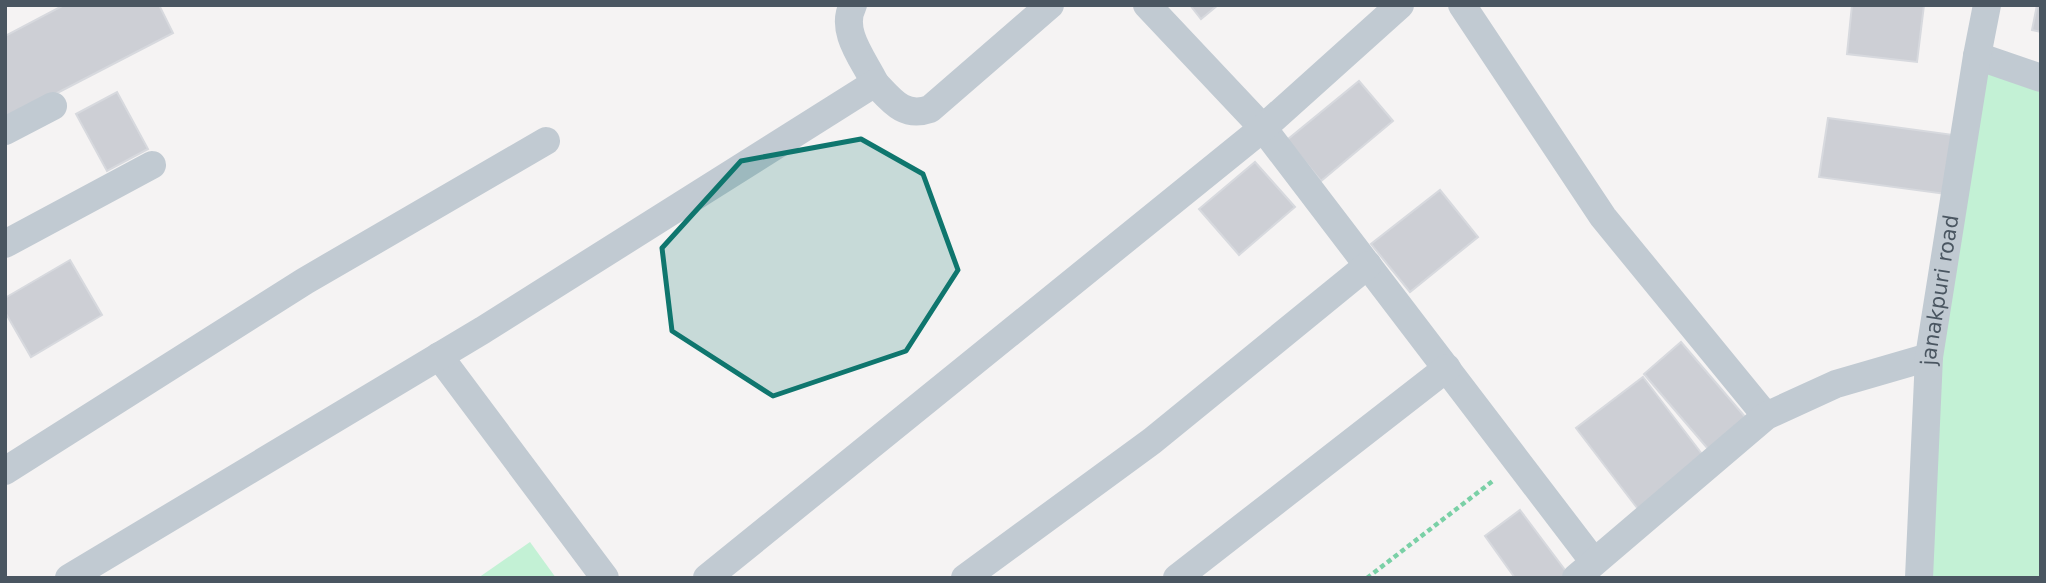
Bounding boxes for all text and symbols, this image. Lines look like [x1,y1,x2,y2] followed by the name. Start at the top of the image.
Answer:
[1917,213,1964,367] street label: janakpuri road

